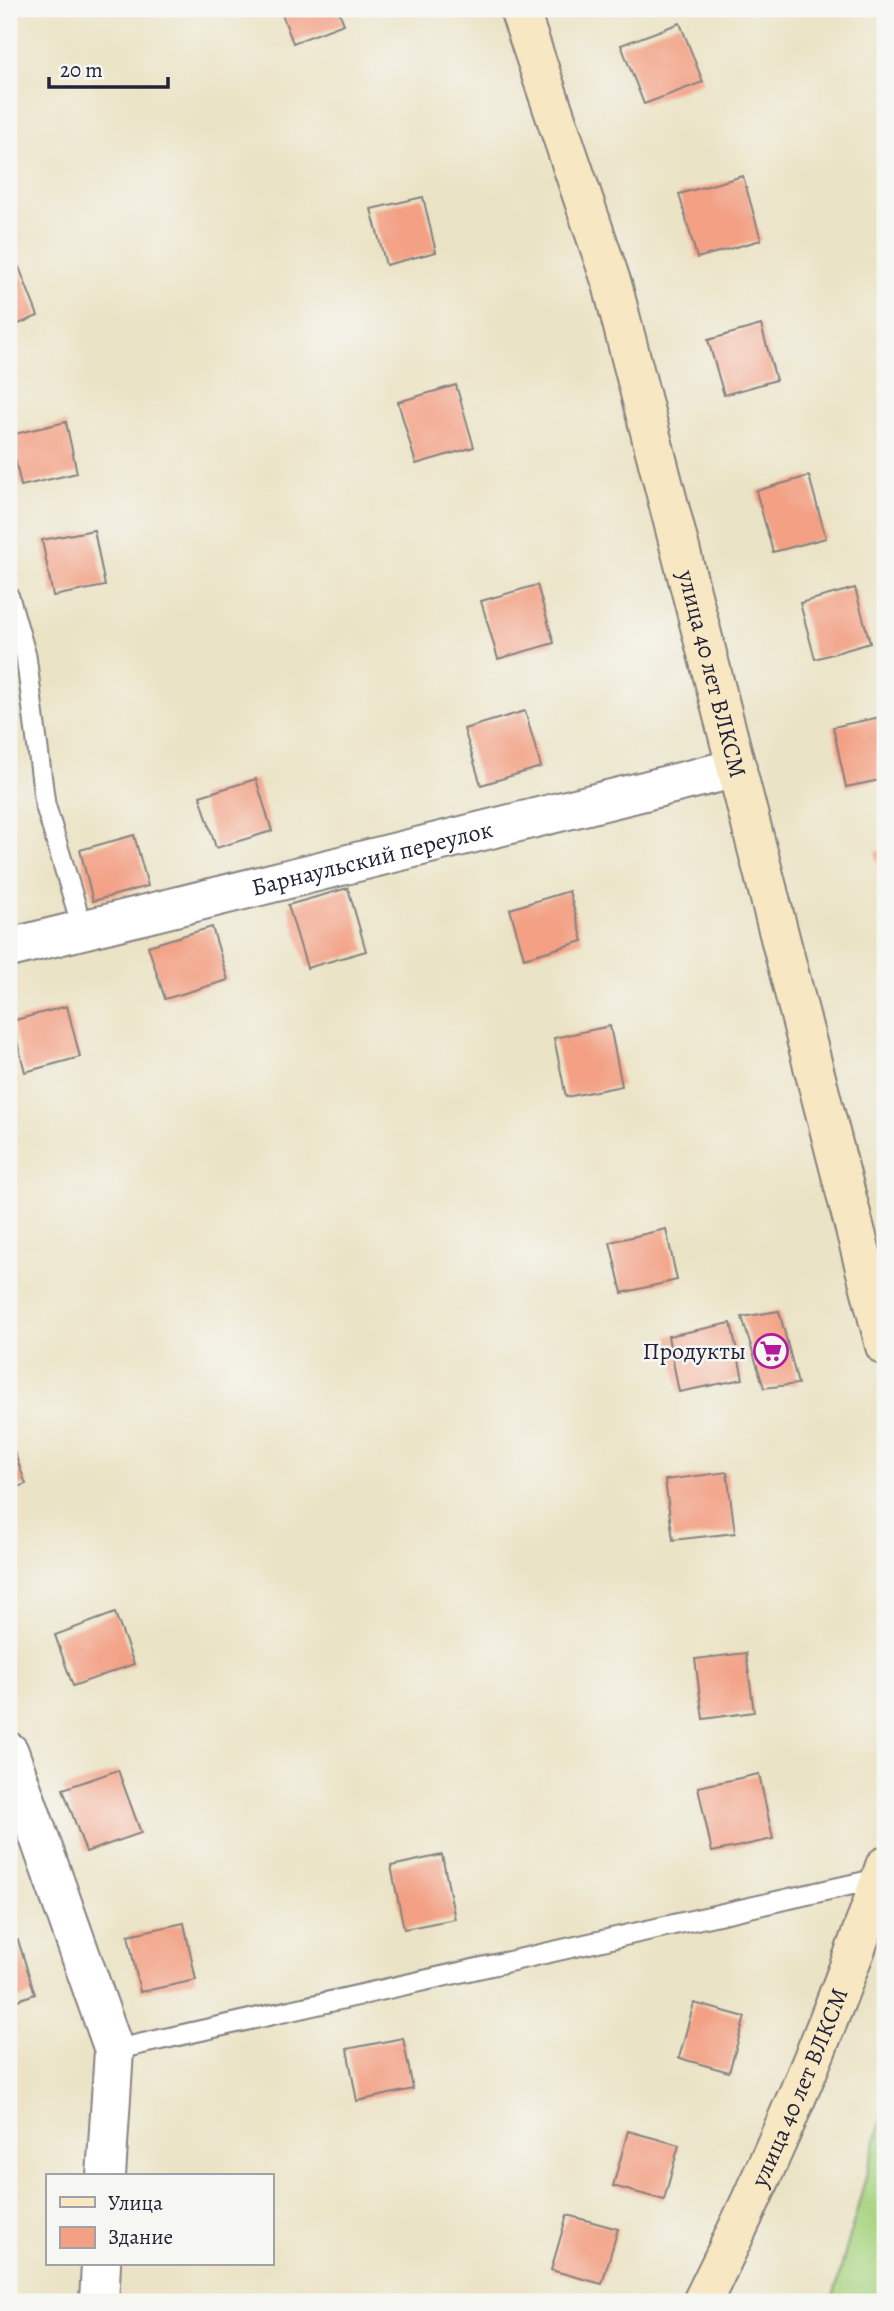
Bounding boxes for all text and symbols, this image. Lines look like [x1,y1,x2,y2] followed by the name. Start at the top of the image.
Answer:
[49,46,168,90] scale bar
[60,56,103,84] text: 20 m
[670,566,754,781] street label: улица 40 лет ВЛКСМ
[248,813,496,903] street label: Барнаульский переулок
[752,1332,790,1370] supermarket icon: Продукты
[642,1335,746,1367] place label: Продукты
[743,1983,856,2193] street label: улица 40 лет ВЛКСМ
[46,2174,273,2266] legend
[108,2189,163,2217] text: Улица
[108,2223,173,2251] text: Здание

